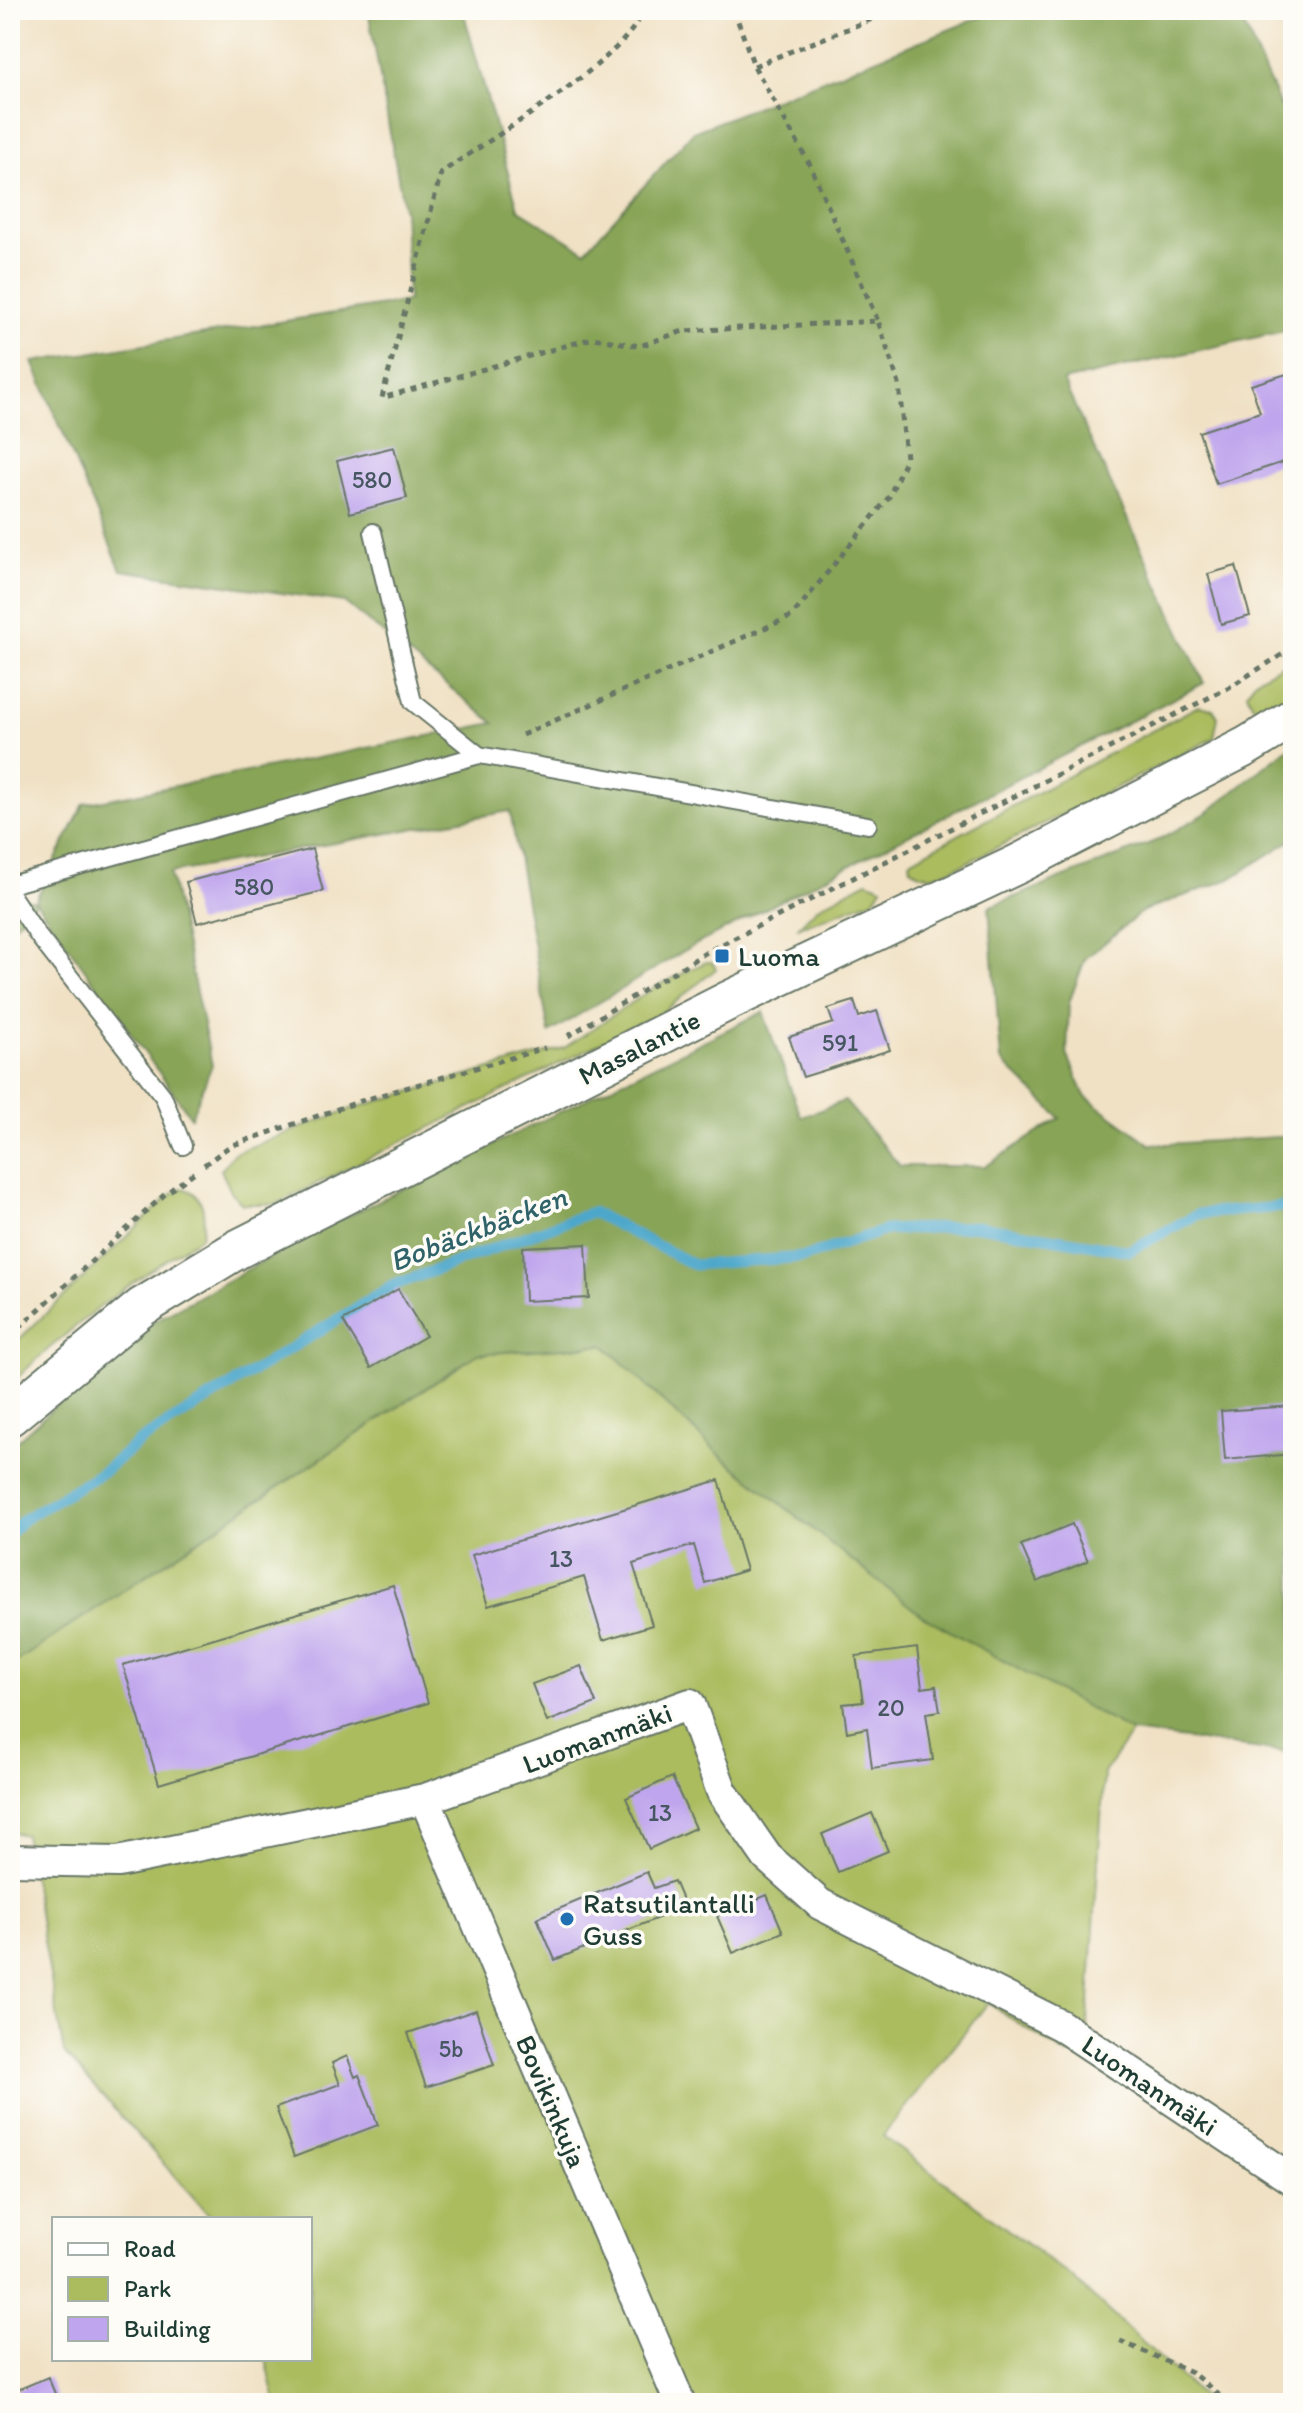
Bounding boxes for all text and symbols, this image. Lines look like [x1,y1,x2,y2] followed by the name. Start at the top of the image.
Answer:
[352,465,392,494] house number: 580
[234,872,274,901] house number: 580
[738,939,820,973] place label: Luoma
[713,947,731,965] marker: Luoma
[572,1002,706,1092] street label: Masalantie
[822,1028,858,1057] house number: 591
[384,1178,572,1279] water label: Bobäckbäcken
[549,1544,573,1573] house number: 13
[877,1693,905,1722] house number: 20
[518,1695,676,1781] street label: Luomanmäki
[648,1798,672,1827] house number: 13
[583,1886,755,1952] place label: Ratsutilantalli Guss
[558,1910,576,1928] marker: Ratsutilantalli Guss
[1076,2027,1224,2143] street label: Luomanmäki
[509,2030,595,2172] street label: Bovikinkuja
[438,2034,464,2063] house number: 5b
[52,2217,312,2361] legend
[124,2234,176,2263] text: Road
[124,2274,171,2303] text: Park
[124,2314,211,2343] text: Building

